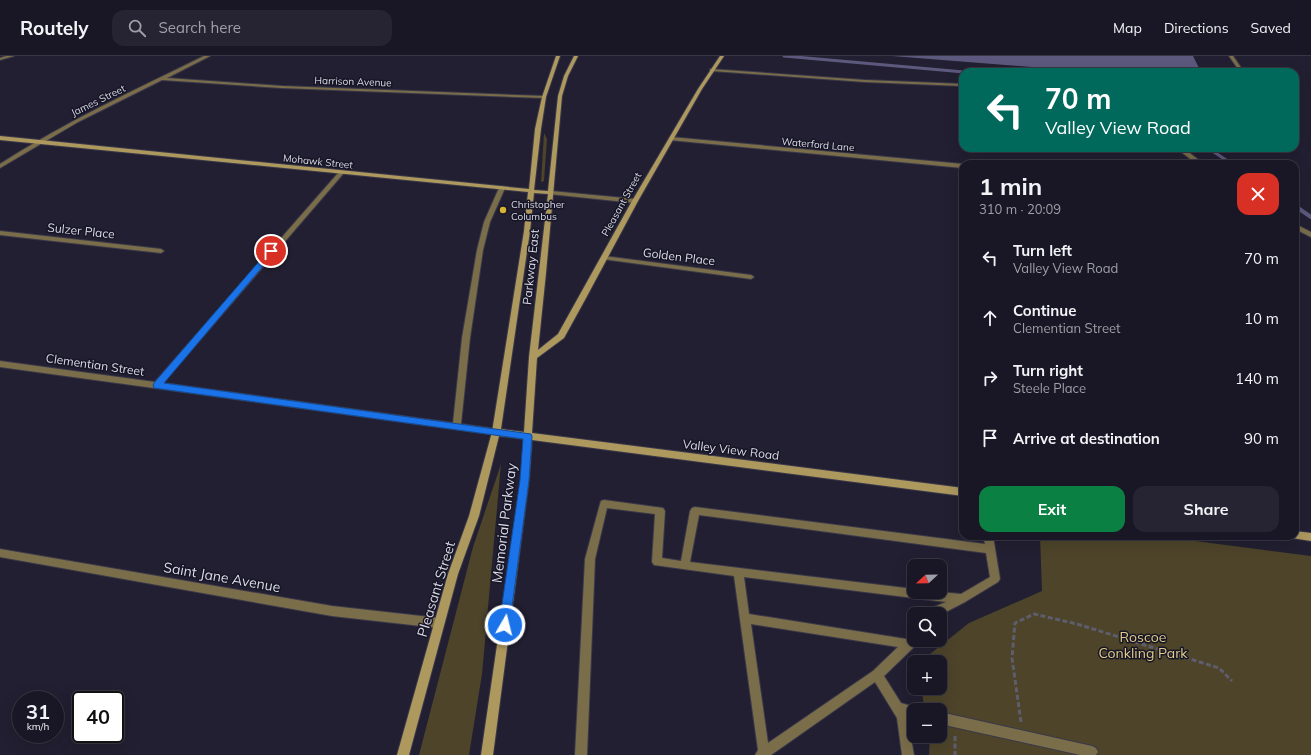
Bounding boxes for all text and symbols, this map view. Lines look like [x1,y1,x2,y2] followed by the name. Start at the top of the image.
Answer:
[112,10,392,46] search box
[20,16,88,40] text: Routely
[126,17,148,39] icon: search
[158,18,241,37] text: Search here
[1113,19,1142,37] text: Map
[1164,19,1229,37] text: Directions
[1251,19,1291,37] text: Saved
[314,74,392,89] street label: Harrison Avenue
[1045,81,1111,116] text: 70 m
[69,82,128,119] street label: James Street
[979,84,1031,136] icon: left
[1045,116,1191,139] text: Valley View Road
[781,135,855,154] street label: Waterford Lane
[282,151,354,172] street label: Mohawk Street
[599,170,645,238] street label: Pleasant Street
[979,171,1042,201] text: 1 min
[1237,173,1279,215] button: close
[511,198,565,223] place label: Christopher Columbus
[979,201,1061,217] text: 310 m · 20:09
[498,205,508,215] marker: Christopher Columbus
[47,220,115,241] street label: Sulzer Place
[519,228,542,306] street label: Parkway East
[254,234,288,268] pin
[260,240,282,262] icon: arrive
[1013,241,1072,260] text: Turn left
[642,245,716,268] street label: Golden Place
[979,247,1001,269] icon: left
[1244,249,1279,268] text: 70 m
[1013,260,1118,276] text: Valley View Road
[1013,301,1076,320] text: Continue
[979,307,1001,329] icon: ahead
[1244,309,1279,328] text: 10 m
[1013,320,1121,336] text: Clementian Street
[45,350,145,379] street label: Clementian Street
[1013,361,1083,380] text: Turn right
[979,367,1001,389] icon: right
[1235,369,1279,388] text: 140 m
[1013,380,1086,396] text: Steele Place
[979,427,1001,449] icon: arrive
[1013,429,1160,448] text: Arrive at destination
[1244,429,1279,448] text: 90 m
[682,436,780,463] street label: Valley View Road
[488,461,520,584] street label: Memorial Parkway
[979,486,1125,532] button: Exit
[1133,486,1279,532] button: Share
[413,539,459,639] street label: Pleasant Street
[162,558,282,596] street label: Saint Jane Avenue
[907,559,947,599] north arrow
[907,559,947,743] map controls
[484,604,526,646] position arrow
[907,607,947,647] button: search
[1099,628,1188,662] park label: Roscoe Conkling Park
[907,655,947,695] button: +
[72,691,124,743] speed limit sign: 40
[26,699,50,724] text: 31
[907,703,947,743] button: −
[27,720,49,733] text: km/h

